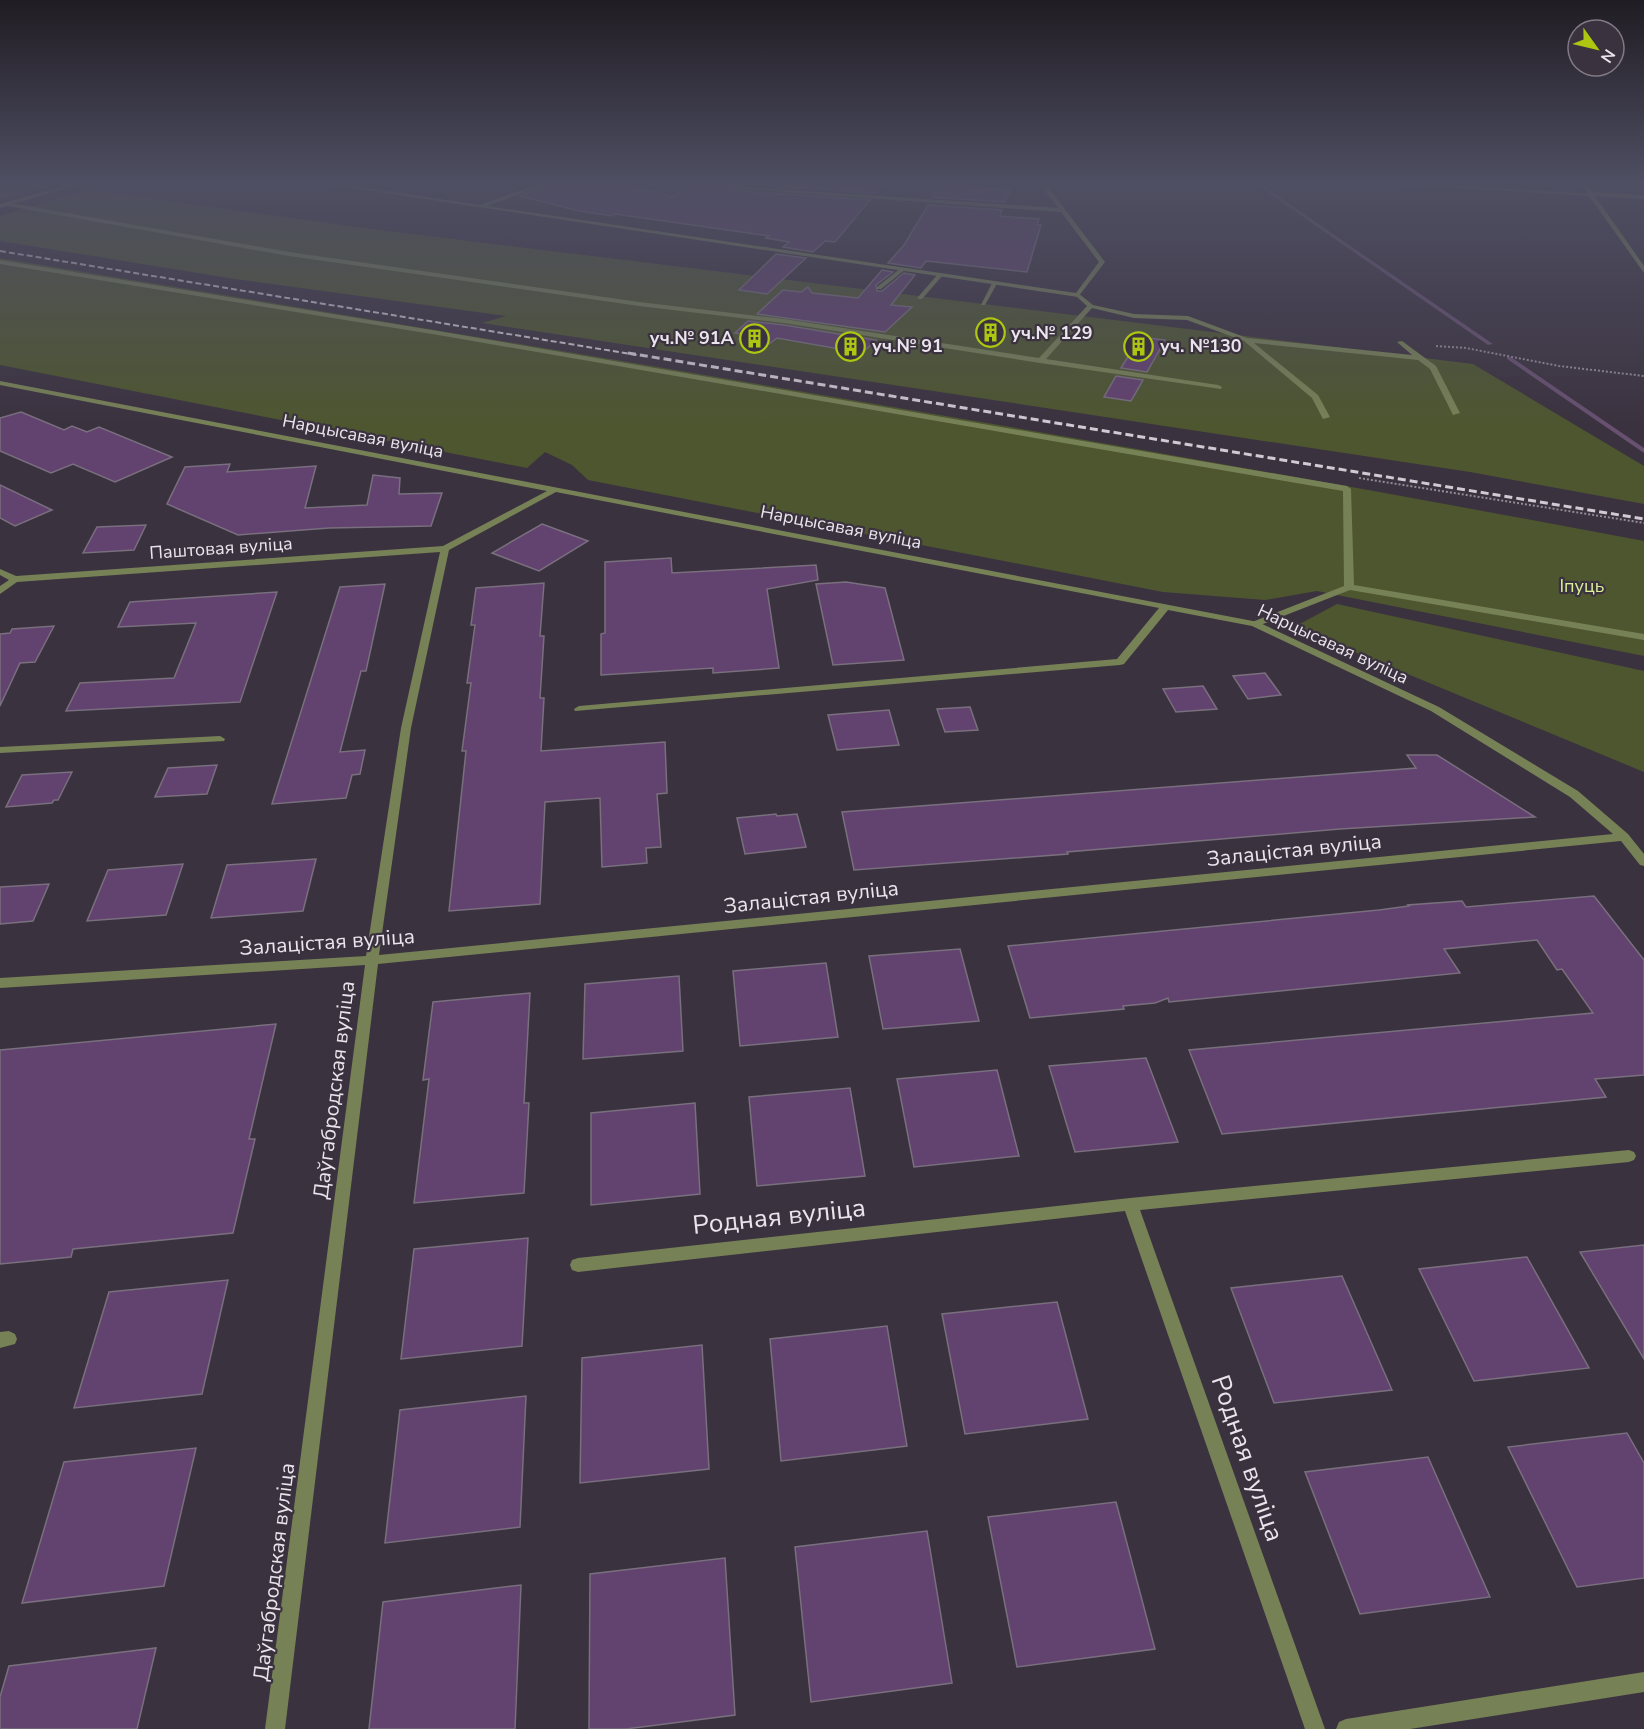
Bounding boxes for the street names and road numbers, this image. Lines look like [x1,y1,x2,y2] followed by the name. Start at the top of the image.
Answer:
[280,409,446,463] street label: Нарцысавая вуліца
[758,500,924,554] street label: Нарцысавая вуліца
[149,531,293,565] street label: Паштовая вуліца
[1254,598,1412,690] street label: Нарцысавая вуліца
[1205,827,1383,873] street label: Залацістая вуліца
[722,874,900,920] street label: Залацістая вуліца
[238,922,416,962] street label: Залацістая вуліца
[307,979,361,1201] street label: Даўгабродская вуліца
[691,1190,867,1243] street label: Родная вуліца
[1203,1370,1292,1546] street label: Родная вуліца
[247,1461,301,1683] street label: Даўгабродская вуліца

